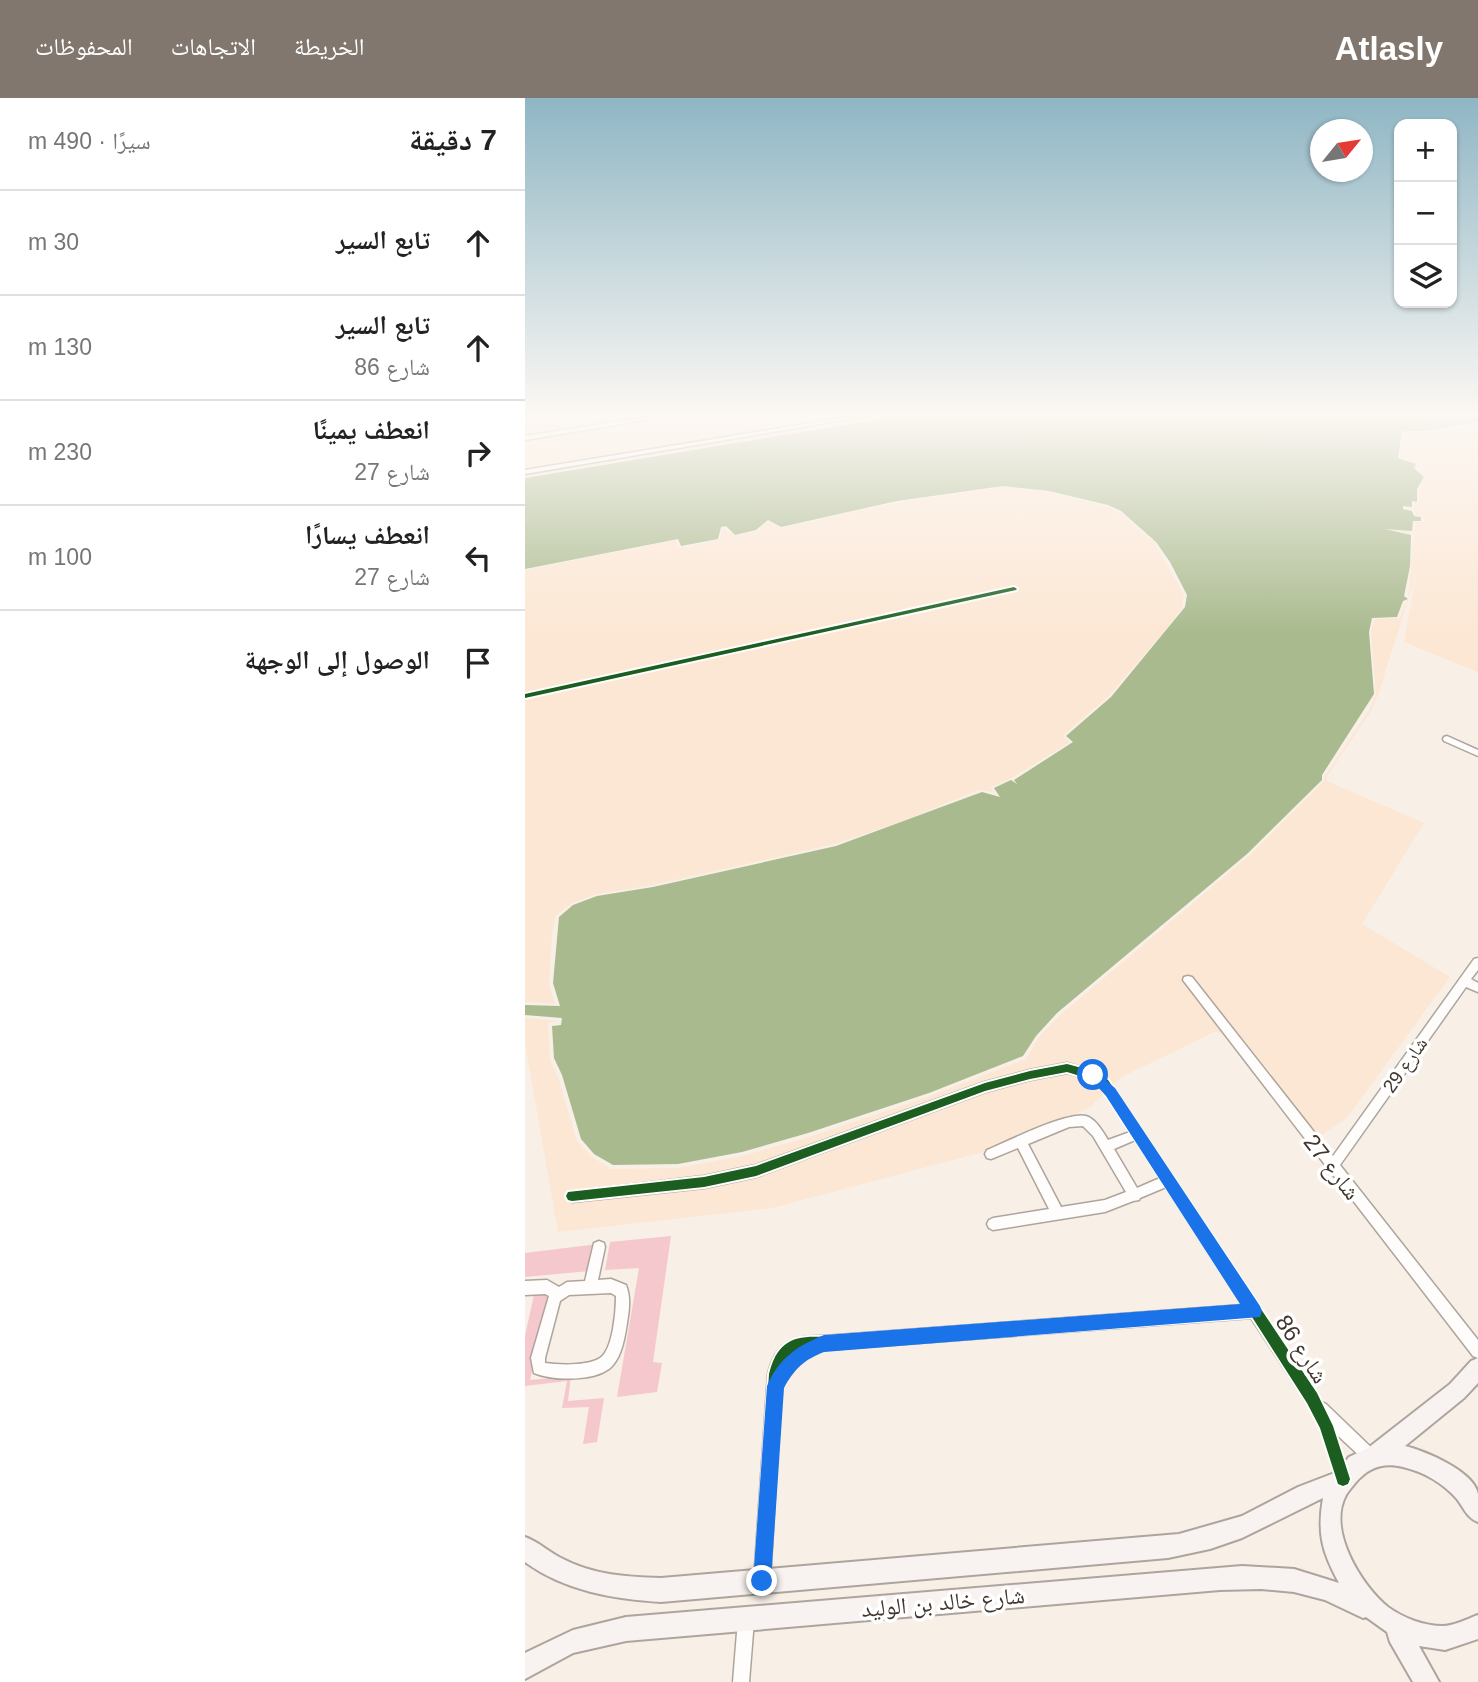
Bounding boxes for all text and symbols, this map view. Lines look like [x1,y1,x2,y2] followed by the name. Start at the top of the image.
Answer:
[1335,30,1443,67] text: Atlasly
[35,33,133,60] text: المحفوظات
[171,33,256,60] text: الاتجاهات
[294,33,365,60] text: الخريطة
[1310,119,1373,182] north arrow
[1394,119,1457,308] map controls
[1394,119,1457,182] button: +
[409,123,497,156] text: 7 دقيقة
[28,128,151,154] text: سيرًا · 490 m
[1394,182,1457,245] button: −
[459,224,497,262] icon: ahead
[336,225,430,255] text: تابع السير
[28,229,79,255] text: 30 m
[1394,245,1457,308] button: layers
[336,310,430,340] text: تابع السير
[459,329,497,367] icon: ahead
[28,334,92,360] text: 130 m
[354,354,430,380] text: شارع 86
[313,415,430,445] text: انعطف يمينًا
[459,434,497,472] icon: right
[28,439,92,465] text: 230 m
[354,459,430,485] text: شارع 27
[305,520,430,550] text: انعطف يسارًا
[459,539,497,577] icon: left
[28,544,92,570] text: 100 m
[354,564,430,590] text: شارع 27
[459,644,497,682] icon: arrive
[245,645,430,675] text: الوصول إلى الوجهة
[1378,1033,1432,1097] street label: شارع 29
[1077,1059,1108,1090] route start
[1297,1129,1366,1206] street label: شارع 27
[1269,1310,1334,1389] street label: شارع 86
[746,1565,777,1596] route end
[860,1582,1026,1624] street label: شارع خالد بن الوليد

